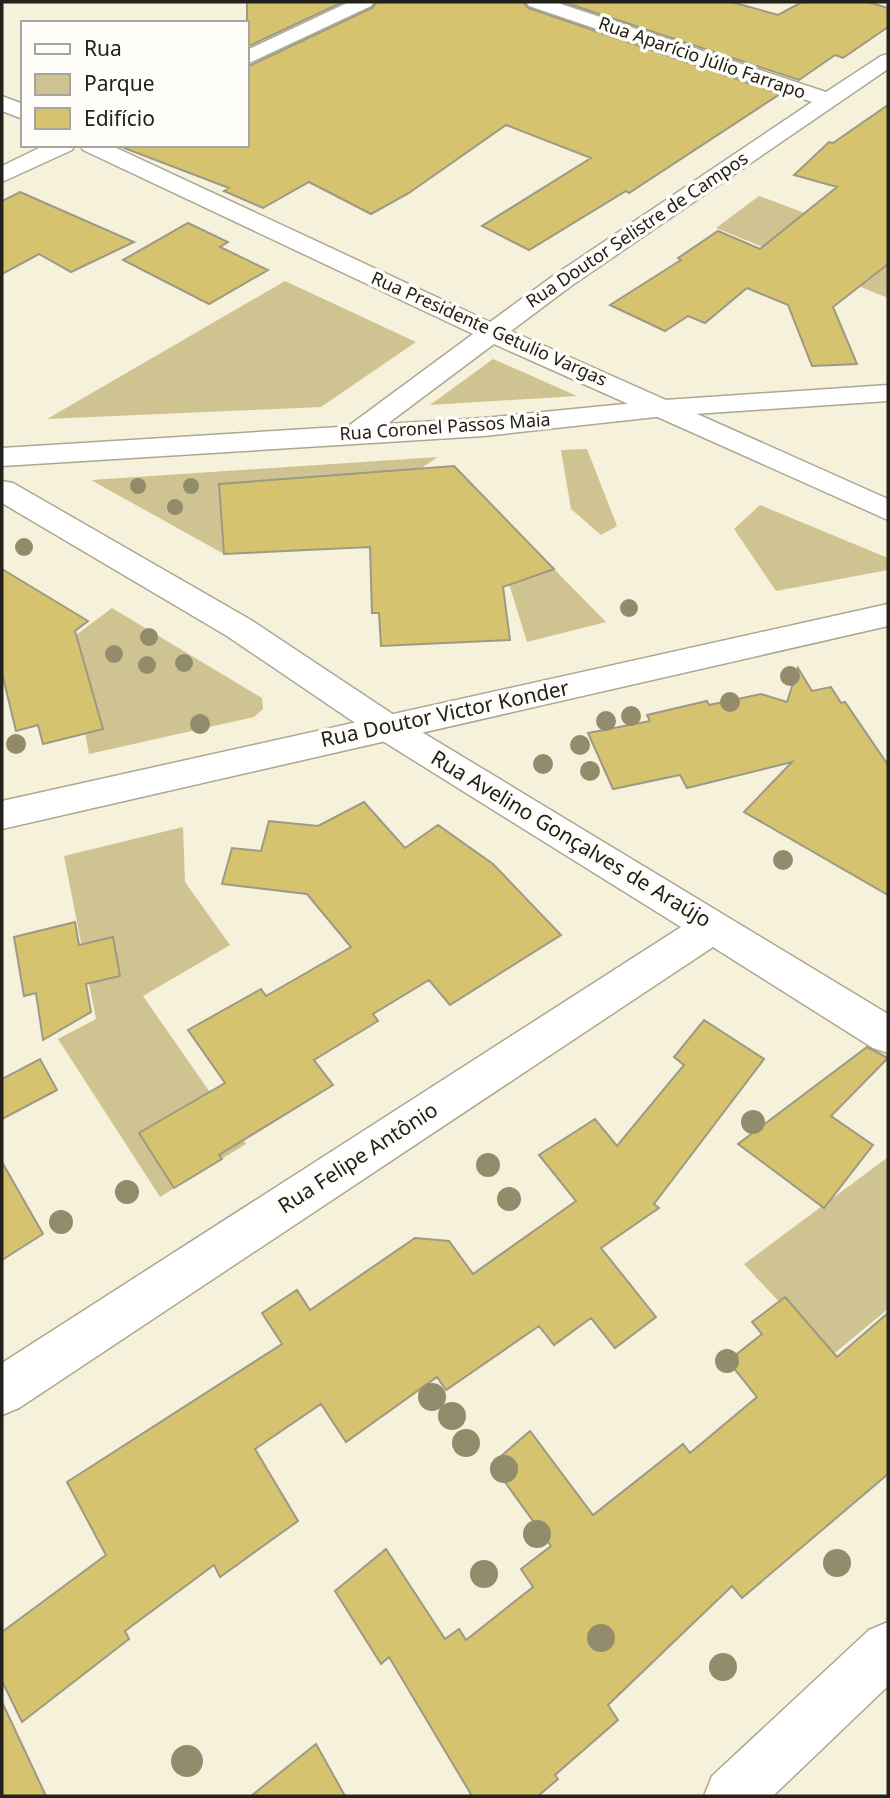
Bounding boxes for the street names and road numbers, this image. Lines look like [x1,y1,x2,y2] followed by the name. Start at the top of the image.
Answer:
[596,10,809,104] street label: Rua Aparício Júlio Farrapo
[521,146,752,313] street label: Rua Doutor Selistre de Campos
[368,265,611,391] street label: Rua Presidente Getulio Vargas
[339,407,551,445] street label: Rua Coronel Passos Maia
[318,673,572,753] street label: Rua Doutor Victor Konder
[426,743,717,933] street label: Rua Avelino Gonçalves de Araújo
[272,1095,443,1219] street label: Rua Felipe Antônio

